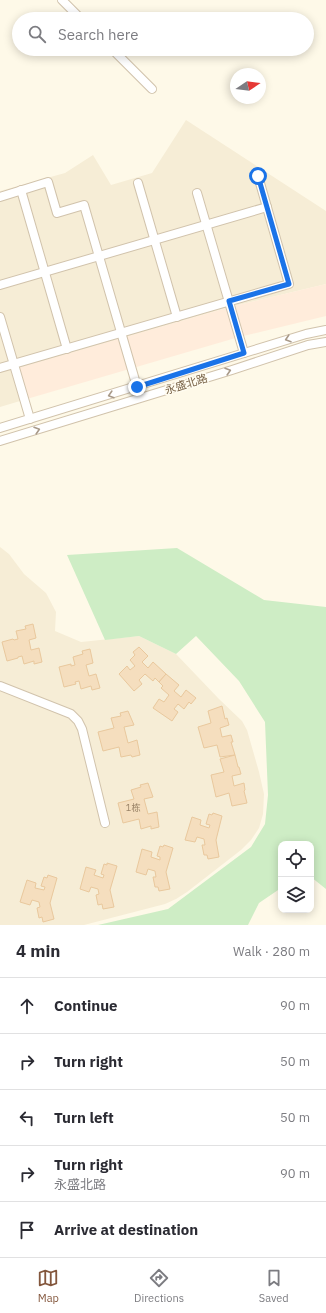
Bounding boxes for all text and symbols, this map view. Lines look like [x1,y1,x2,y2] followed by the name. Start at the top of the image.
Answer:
[12,12,314,56] search box
[26,23,48,45] icon: search
[58,25,138,44] text: Search here
[230,68,266,104] north arrow
[249,167,267,185] route start
[285,334,292,343] one-way arrow
[225,367,232,376] one-way arrow
[163,371,209,397] street label: 永盛北路
[128,378,146,396] route end
[107,390,114,399] one-way arrow
[34,426,41,435] one-way arrow
[126,802,140,813] house number: 1栋
[278,841,314,913] map controls
[278,841,314,877] button: locate
[278,877,314,913] button: layers
[16,940,60,962] text: 4 min
[233,943,310,960] text: Walk · 280 m
[16,995,38,1017] icon: ahead
[54,996,118,1015] text: Continue
[280,997,310,1014] text: 90 m
[16,1051,38,1073] icon: right
[54,1052,123,1071] text: Turn right
[280,1053,310,1070] text: 50 m
[16,1107,38,1129] icon: left
[54,1108,114,1127] text: Turn left
[280,1109,310,1126] text: 50 m
[54,1155,123,1174] text: Turn right
[16,1163,38,1185] icon: right
[280,1165,310,1182] text: 90 m
[54,1176,106,1193] text: 永盛北路
[16,1219,38,1241] icon: arrive
[54,1220,198,1239] text: Arrive at destination
[37,1267,59,1305] tab: Map
[134,1267,184,1305] tab: Directions
[259,1267,289,1305] tab: Saved

